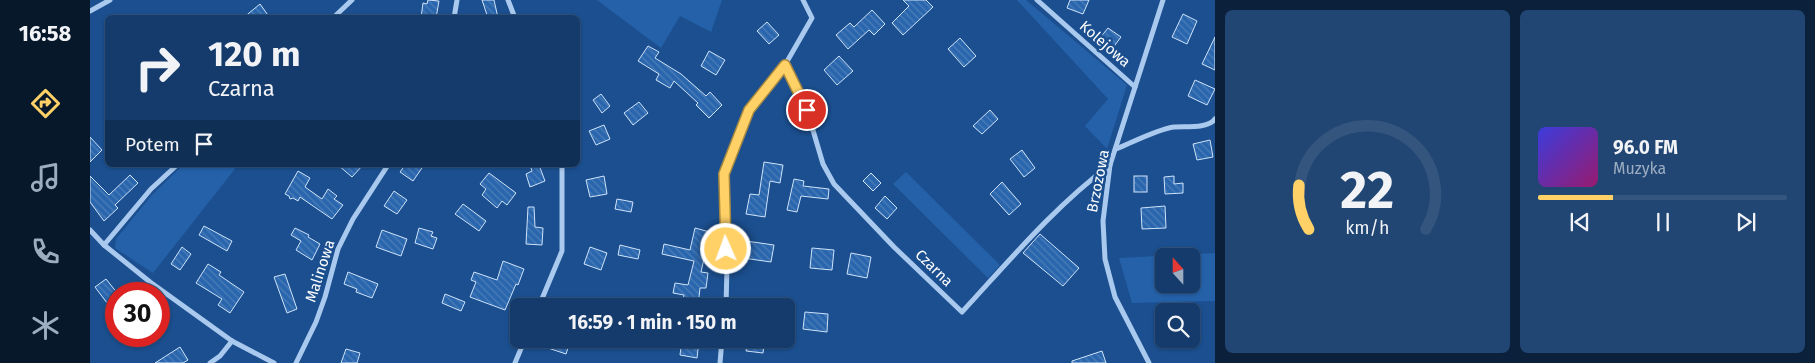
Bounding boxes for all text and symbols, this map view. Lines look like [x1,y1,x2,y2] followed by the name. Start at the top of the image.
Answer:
[1076,17,1134,71] street label: Kolejowa
[19,20,71,47] text: 16:58
[208,33,301,75] text: 120 m
[125,35,190,100] icon: right
[208,75,275,102] text: Czarna
[28,86,63,121] icon: directions
[786,89,828,131] pin
[793,96,821,124] icon: arrive
[190,130,218,158] icon: arrive
[125,133,180,156] text: Potem
[1613,136,1678,159] text: 96.0 FM
[1083,148,1113,214] street label: Brzozowa
[1341,159,1394,222] text: 22
[1613,159,1666,178] text: Muzyka
[28,160,63,195] icon: music
[1566,208,1594,236] icon: previous
[1649,208,1677,236] icon: pause
[1732,208,1760,236] icon: next
[1345,217,1390,239] text: km/h
[699,222,751,274] position arrow
[28,234,63,269] icon: phone
[301,238,339,304] street label: Malinowa
[911,246,957,290] street label: Czarna
[1155,248,1200,292] north arrow
[1155,248,1200,348] map controls
[105,282,170,347] speed limit sign: 30
[1155,303,1200,348] button: search
[28,308,63,343] icon: climate
[568,311,737,334] text: 16:59 · 1 min · 150 m

